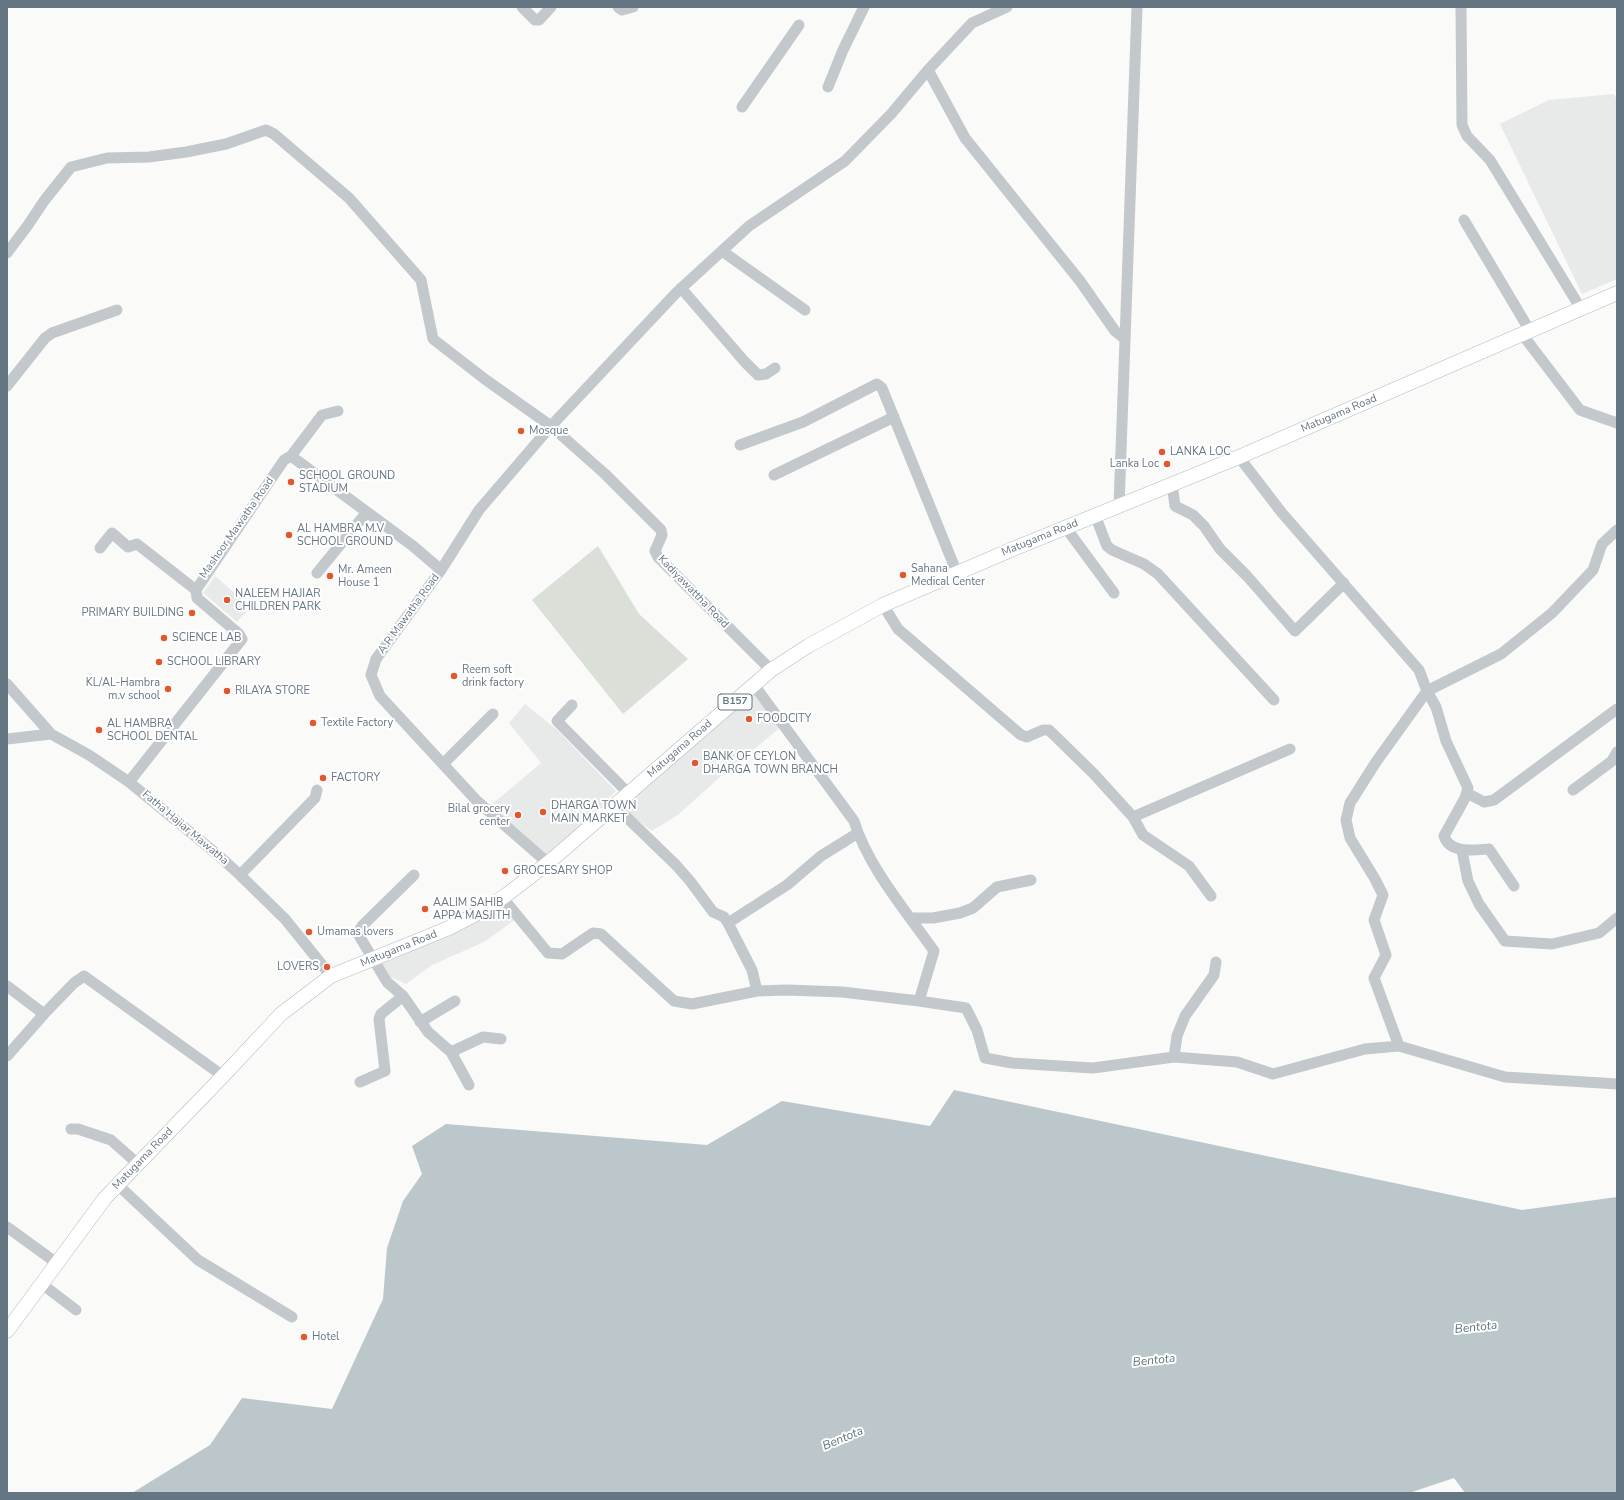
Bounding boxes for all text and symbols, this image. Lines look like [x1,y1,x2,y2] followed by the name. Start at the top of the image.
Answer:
[1299,392,1379,436] street label: Matugama Road
[529,424,568,438] place label: Mosque
[516,426,526,436] marker: Mosque
[1170,445,1231,459] place label: LANKA LOC
[1157,447,1167,457] marker: LANKA LOC
[1110,457,1159,471] place label: Lanka Loc
[1162,459,1172,469] marker: Lanka Loc
[299,469,395,495] place label: SCHOOL GROUND STADIUM
[197,475,277,581] street label: Mashoor Mawatha Road
[286,477,296,487] marker: SCHOOL GROUND STADIUM
[1000,517,1080,559] street label: Matugama Road
[297,522,393,548] place label: AL HAMBRA M.V SCHOOL GROUND
[284,530,294,540] marker: AL HAMBRA M.V SCHOOL GROUND
[655,553,731,631] street label: Kadiyawattha Road
[911,562,985,588] place label: Sahana Medical Center
[338,563,392,589] place label: Mr. Ameen House 1
[898,570,908,580] marker: Sahana Medical Center
[325,571,335,581] marker: Mr. Ameen House 1
[376,572,442,656] street label: A.R Mawatha Road
[235,587,321,613] place label: NALEEM HAJIAR CHILDREN PARK
[222,595,232,605] marker: NALEEM HAJIAR CHILDREN PARK
[81,606,184,620] place label: PRIMARY BUILDING
[187,608,197,618] marker: PRIMARY BUILDING
[172,631,241,645] place label: SCIENCE LAB
[159,633,169,643] marker: SCIENCE LAB
[167,655,261,669] place label: SCHOOL LIBRARY
[154,657,164,667] marker: SCHOOL LIBRARY
[462,663,524,689] place label: Reem soft drink factory
[449,671,459,681] marker: Reem soft drink factory
[86,676,160,702] place label: KL/AL-Hambra m.v school
[163,684,173,694] marker: KL/AL-Hambra m.v school
[235,684,310,698] place label: RILAYA STORE
[222,686,232,696] marker: RILAYA STORE
[718,694,752,710] road number: B157
[757,712,811,726] place label: FOODCITY
[744,714,754,724] marker: FOODCITY
[321,716,393,730] place label: Textile Factory
[107,717,198,743] place label: AL HAMBRA SCHOOL DENTAL
[645,717,715,781] street label: Matugama Road
[308,718,318,728] marker: Textile Factory
[94,725,104,735] marker: AL HAMBRA SCHOOL DENTAL
[703,750,838,776] place label: BANK OF CEYLON DHARGA TOWN BRANCH
[690,758,700,768] marker: BANK OF CEYLON DHARGA TOWN BRANCH
[331,771,380,785] place label: FACTORY
[318,773,328,783] marker: FACTORY
[139,788,231,868] street label: Fatha Hajiar Mawatha
[551,799,636,825] place label: DHARGA TOWN MAIN MARKET
[448,802,510,828] place label: Bilal grocery center
[538,807,548,817] marker: DHARGA TOWN MAIN MARKET
[513,810,523,820] marker: Bilal grocery center
[513,864,612,878] place label: GROCESARY SHOP
[500,866,510,876] marker: GROCESARY SHOP
[433,896,510,922] place label: AALIM SAHIB APPA MASJITH
[420,904,430,914] marker: AALIM SAHIB APPA MASJITH
[317,925,393,939] place label: Umamas lovers
[304,927,314,937] marker: Umamas lovers
[359,928,439,970] street label: Matugama Road
[277,960,319,974] place label: LOVERS
[322,962,332,972] marker: LOVERS
[110,1125,176,1193] street label: Matugama Road
[1454,1319,1498,1337] water label: Bentota
[312,1330,339,1344] place label: Hotel
[299,1332,309,1342] marker: Hotel
[1132,1352,1176,1370] water label: Bentota
[821,1424,865,1454] water label: Bentota

